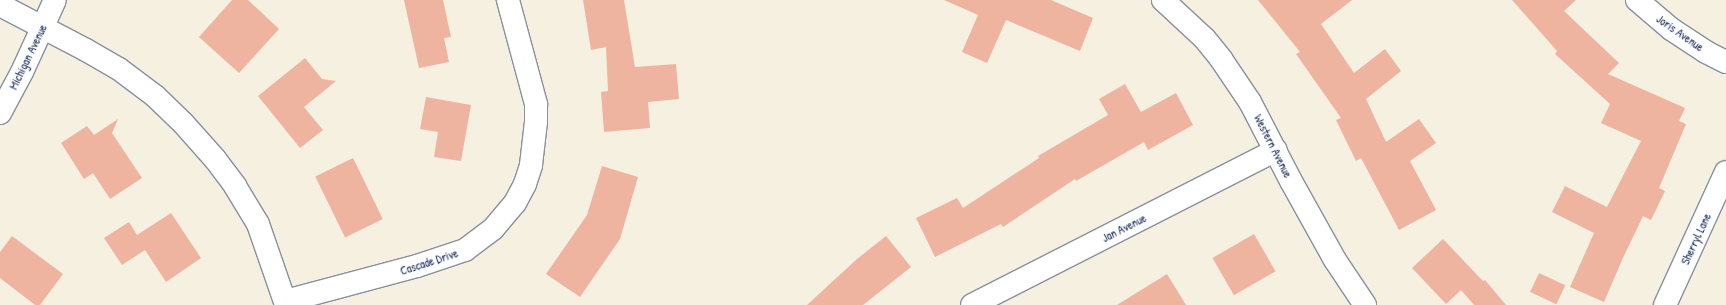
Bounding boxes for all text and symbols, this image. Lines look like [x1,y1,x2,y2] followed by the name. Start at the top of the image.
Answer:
[1654,12,1706,54] street label: Joris Avenue
[6,22,50,92] street label: Michigan Avenue
[1251,112,1295,180] street label: Western Avenue
[1099,211,1149,245] street label: Jan Avenue
[1678,211,1714,267] street label: Sherryl Lane
[398,246,460,278] street label: Cascade Drive

